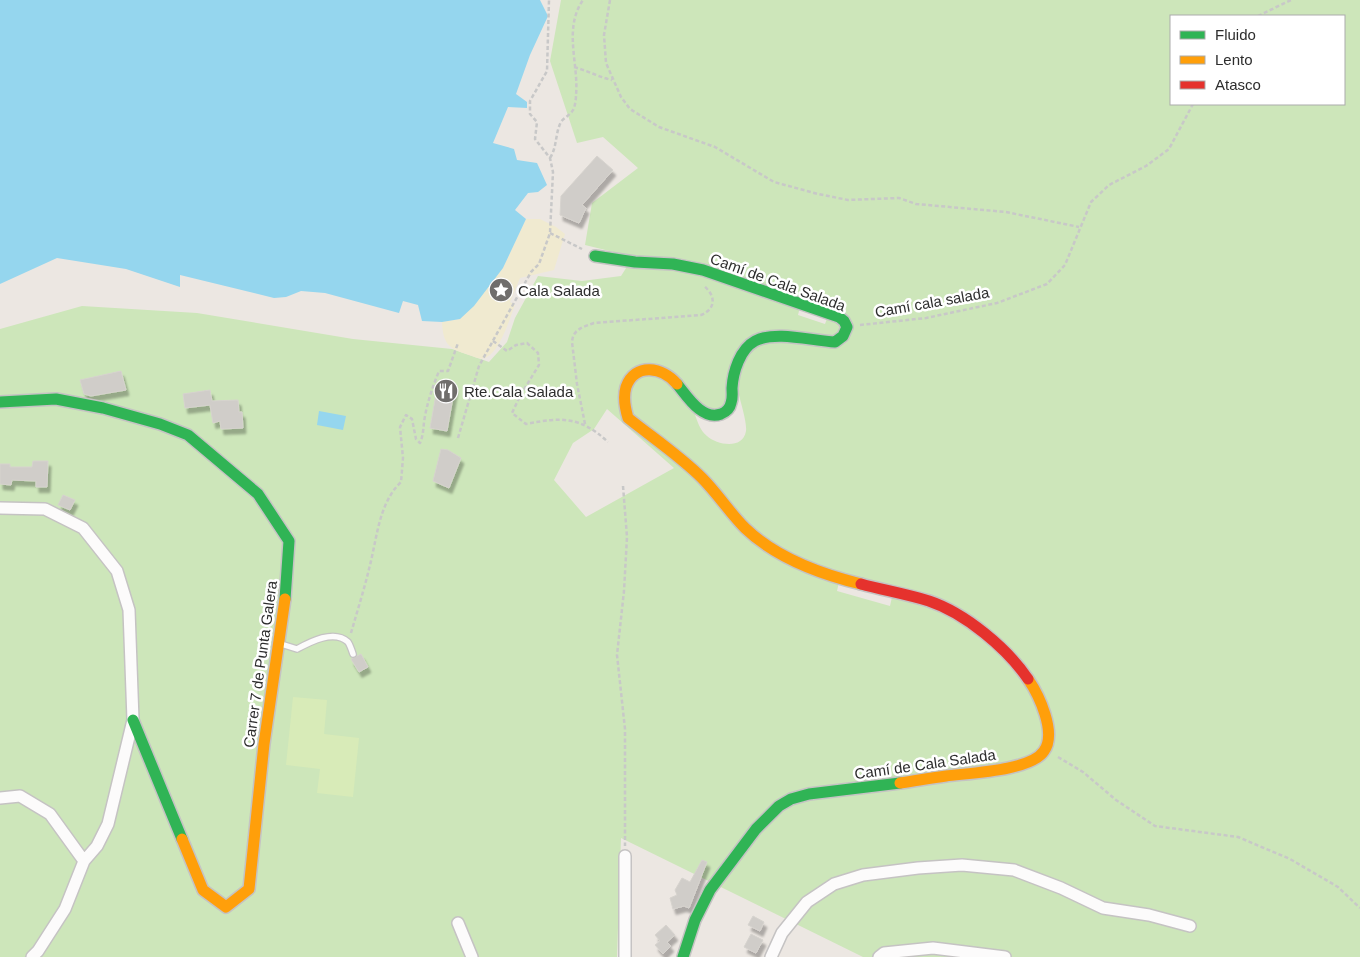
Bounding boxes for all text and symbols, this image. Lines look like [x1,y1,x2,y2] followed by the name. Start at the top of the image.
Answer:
[1170,15,1345,105] legend
[1215,26,1256,43] text: Fluido
[1215,51,1253,68] text: Lento
[1215,76,1261,93] text: Atasco
[708,250,849,315] street label: Camí de Cala Salada
[488,277,514,303] place icon: Cala Salada
[518,282,600,299] place label: Cala Salada
[873,283,991,320] street label: Camí cala salada
[433,378,459,404] restaurant icon: Rte.Cala Salada
[464,383,574,400] place label: Rte.Cala Salada
[240,579,280,749] street label: Carrer 7 de Punta Galera
[853,746,997,782] street label: Camí de Cala Salada

